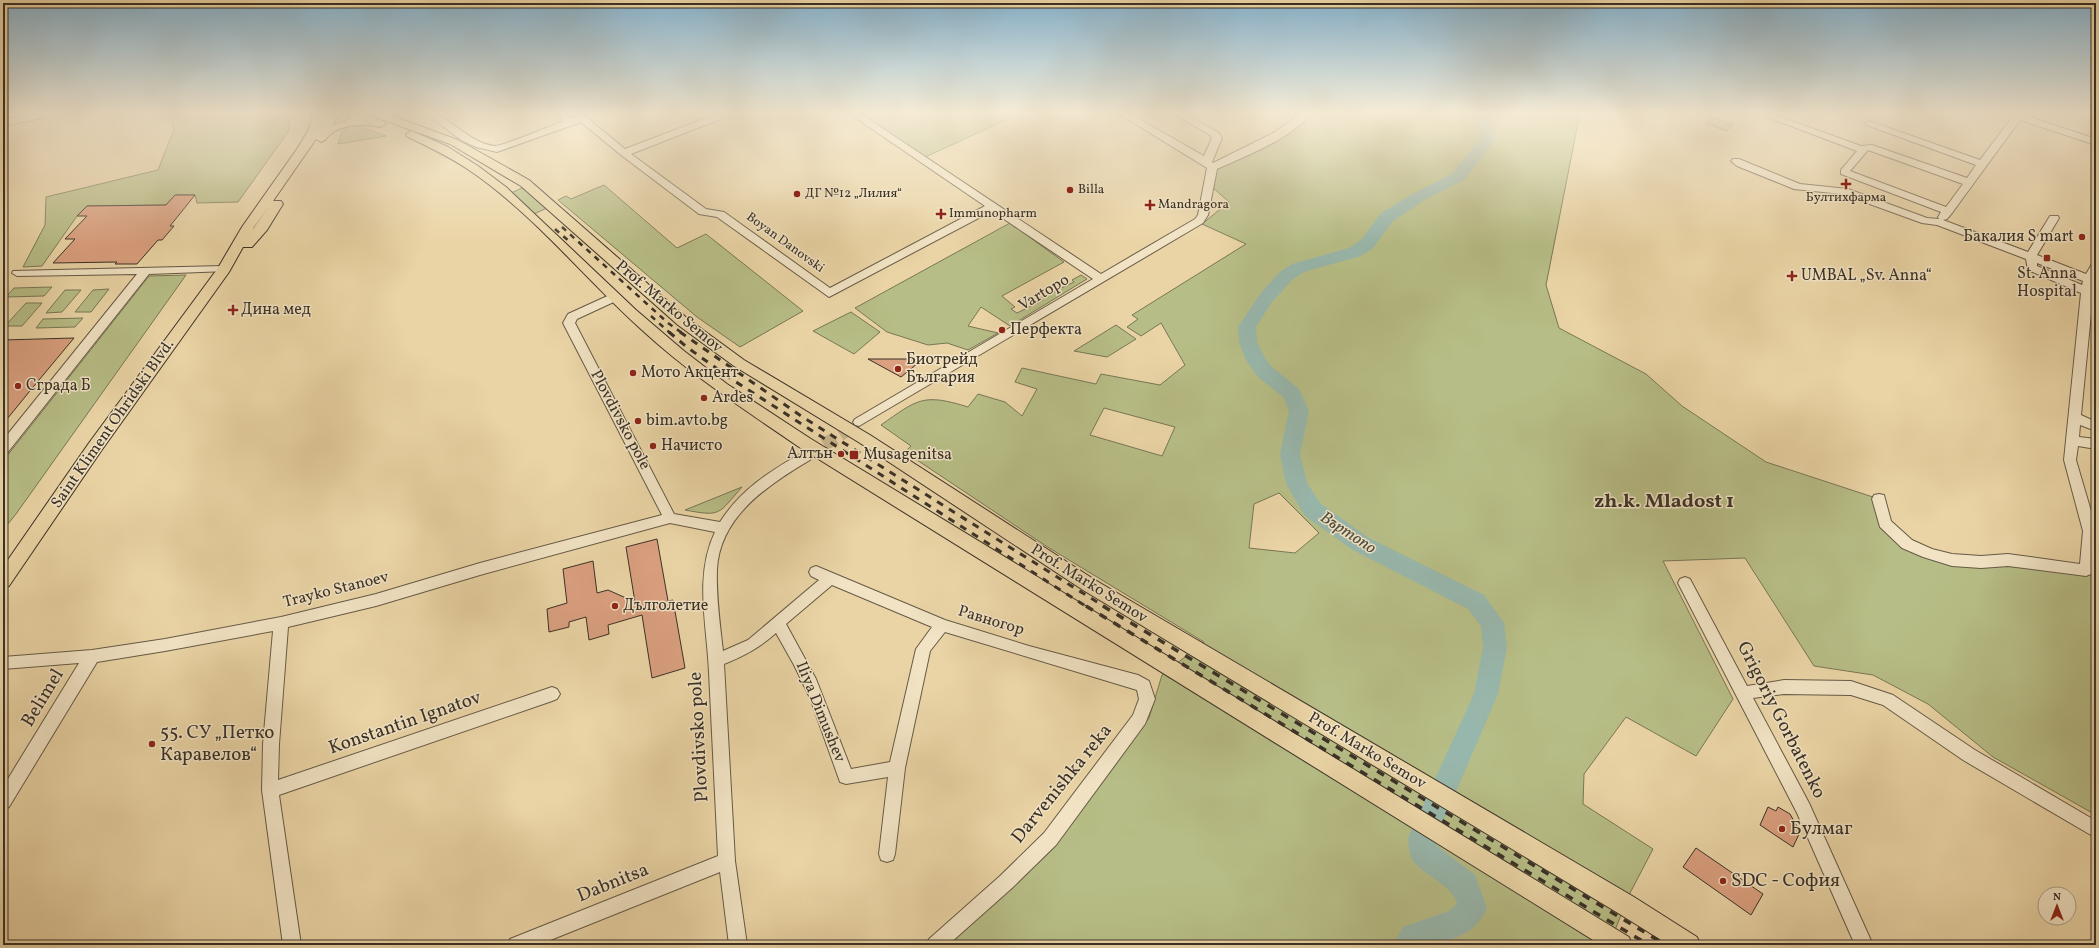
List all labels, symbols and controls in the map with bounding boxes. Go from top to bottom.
marker: Бултихфарма [1841,179,1851,189]
place label: Billa [1078,181,1104,199]
place label: ДГ №12 „Лилия“ [805,185,902,203]
marker: Billa [1065,185,1075,195]
marker: ДГ №12 „Лилия“ [792,189,802,199]
place label: Бултихфарма [1806,189,1886,207]
place label: Mandragora [1158,196,1229,214]
marker: Mandragora [1145,200,1155,210]
place label: Immunopharm [949,205,1038,223]
street label: Boyan Danovski [742,208,828,278]
marker: Immunopharm [936,209,946,219]
place label: Бакалия S mart [1963,226,2074,248]
marker: Бакалия S mart [2077,232,2087,242]
marker: St. Anna Hospital [2042,253,2052,263]
street label: Prof. Marko Semov [611,255,728,359]
place label: St. Anna Hospital [2017,263,2077,303]
place label: UMBAL „Sv. Anna“ [1801,265,1932,287]
street label: Vartopo [1014,269,1074,317]
marker: UMBAL „Sv. Anna“ [1786,270,1798,282]
place label: Дина мед [241,299,311,321]
marker: Дина мед [228,305,238,315]
place label: Перфекта [1010,319,1082,341]
marker: Перфекта [997,325,1007,335]
street label: Saint Kliment Ohridski Blvd. [46,335,180,513]
place label: Биотрейд България [906,349,978,389]
place label: Мото Акцент [641,362,739,384]
marker: Биотрейд България [893,364,903,374]
street label: Plovdivsko pole [584,366,656,474]
marker: Мото Акцент [628,368,638,378]
place label: Сграда Б [26,375,91,397]
marker: Сграда Б [13,381,23,391]
place label: Ardes [712,387,754,409]
marker: Ardes [699,393,709,403]
place label: bim.avto.bg [646,410,728,432]
marker: bim.avto.bg [633,416,643,426]
place label: Начисто [661,435,722,457]
marker: Начисто [648,441,658,451]
place label: Алтън [787,443,833,465]
place label: Musagenitsa [863,444,952,466]
marker: Алтън [836,449,846,459]
marker: Musagenitsa [848,449,860,461]
district label: zh.k. Mladost 1 [1594,488,1734,516]
water label: Въртопо [1315,506,1381,560]
street label: Prof. Marko Semov [1026,539,1152,629]
street label: Trayko Stanoev [281,566,392,614]
place label: Дълголетие [623,595,708,617]
marker: Дълголетие [610,601,620,611]
street label: Равногор [955,601,1027,641]
street label: Grigoriy Gorbatenko [1730,637,1832,803]
street label: Iliya Dimushev [790,658,850,766]
street label: Belimel [15,664,71,732]
street label: Plovdivsko pole [683,671,715,803]
street label: Konstantin Ignatov [325,685,485,761]
street label: Prof. Marko Semov [1304,707,1431,795]
street label: Darvenishka reka [1006,719,1118,849]
place label: 55. СУ „Петко Каравелов“ [160,720,274,768]
marker: 55. СУ „Петко Каравелов“ [147,739,157,749]
place label: Булмаг [1790,816,1853,842]
marker: Булмаг [1777,824,1787,834]
street label: Dabnitsa [573,857,653,909]
place label: SDC - София [1731,868,1840,894]
marker: SDC - София [1718,876,1728,886]
north arrow [2037,886,2077,926]
text: N [2053,890,2061,905]

